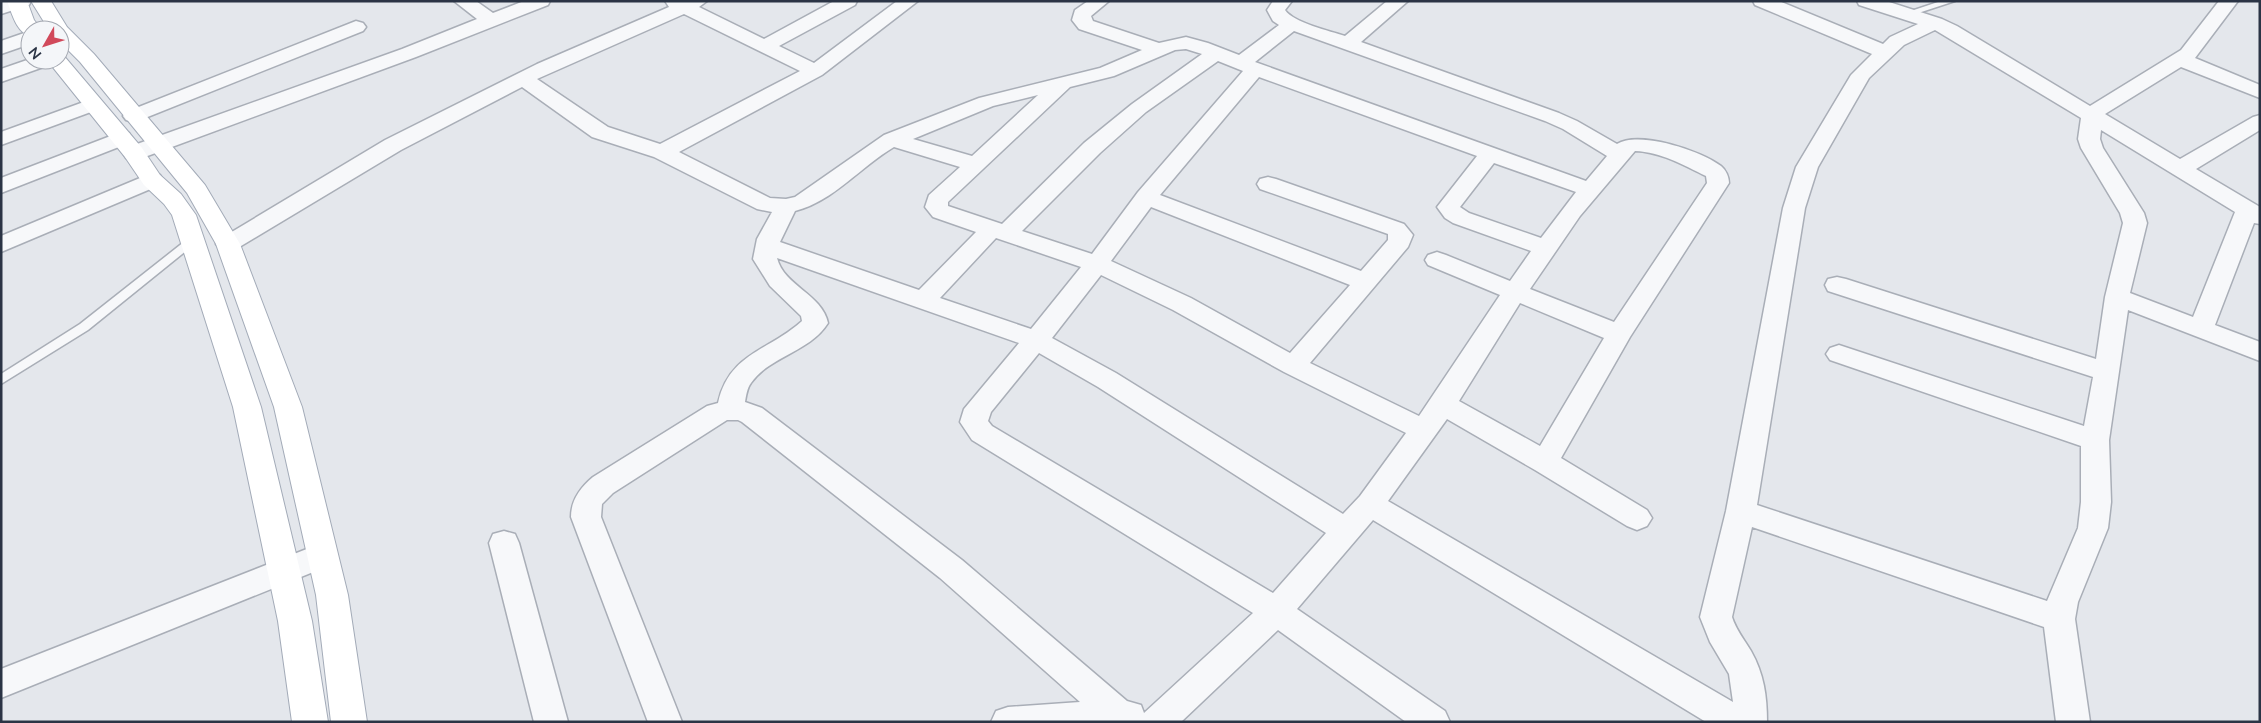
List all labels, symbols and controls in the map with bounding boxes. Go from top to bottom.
north arrow [20,20,70,70]
text: N [25,44,45,63]

